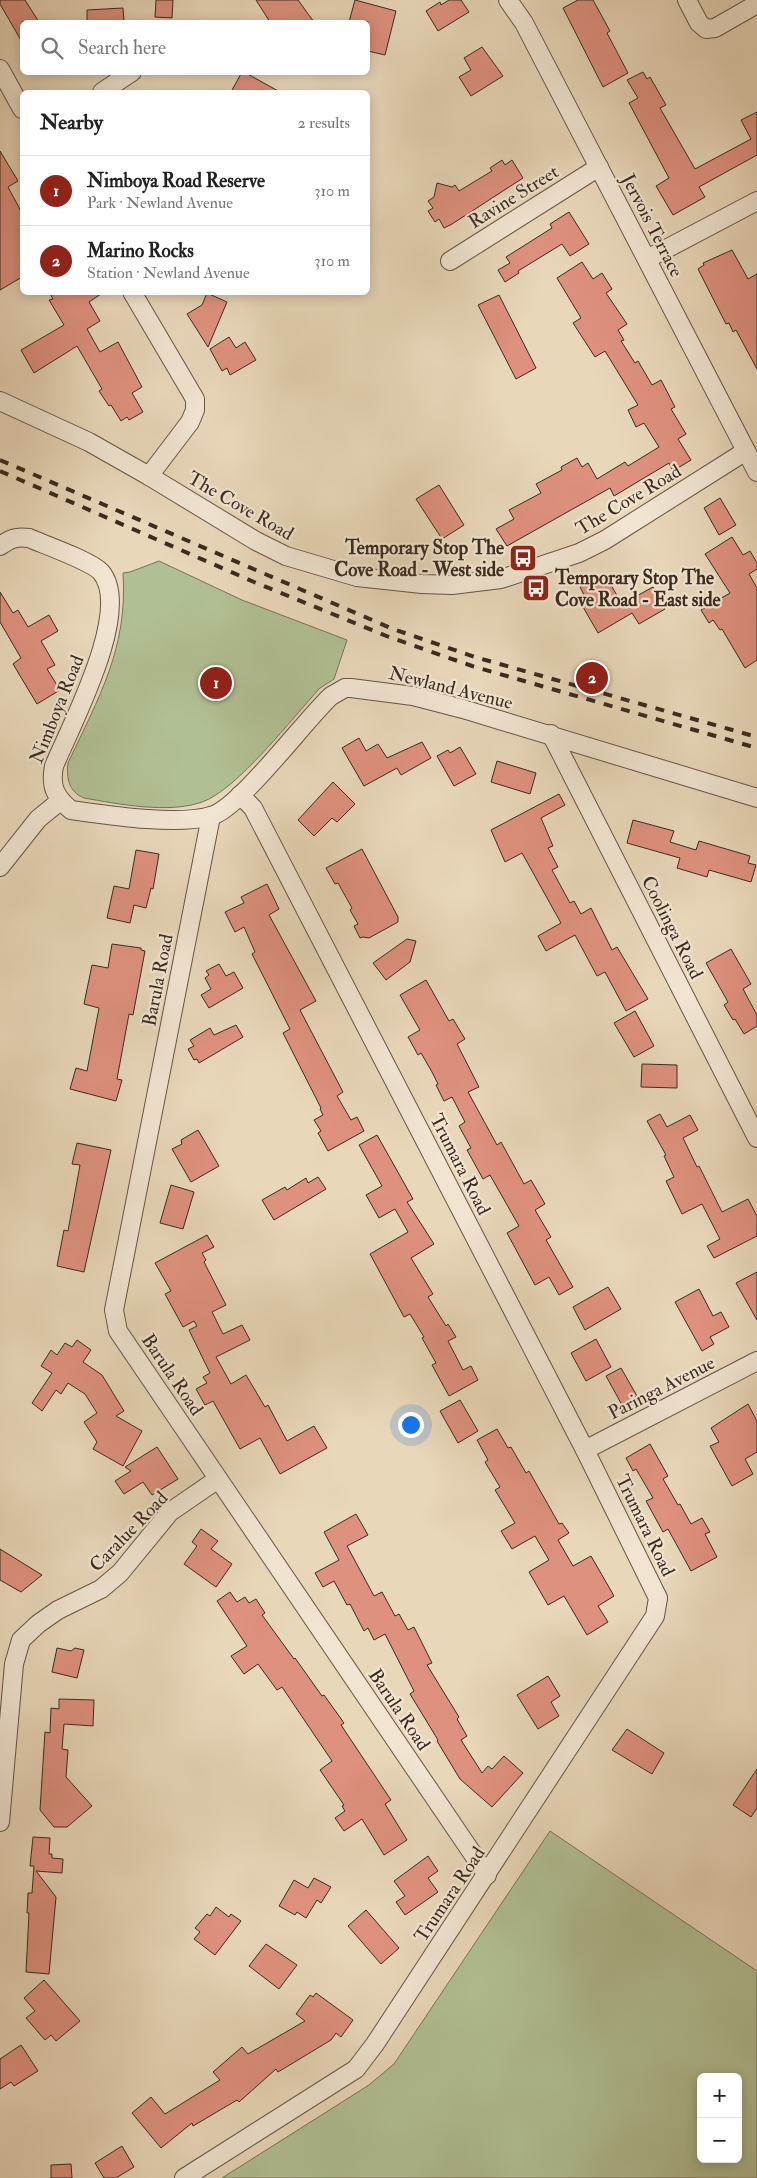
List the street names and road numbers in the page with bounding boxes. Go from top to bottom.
street label: Ravine Street [464,160,563,234]
street label: Jervois Terrace [615,169,688,281]
street label: The Cove Road [572,459,686,541]
street label: The Cove Road [183,466,298,546]
street label: Nimboya Road [24,651,90,767]
street label: Newland Avenue [386,661,515,715]
street label: Coolinga Road [636,872,709,984]
street label: Barula Road [137,931,179,1028]
street label: Trumara Road [424,1110,496,1220]
street label: Barula Road [136,1329,209,1421]
street label: Paringa Avenue [604,1351,719,1425]
street label: Trumara Road [610,1471,680,1581]
street label: Caralue Road [84,1486,174,1577]
street label: Barula Road [363,1664,436,1756]
street label: Trumara Road [409,1842,491,1947]

